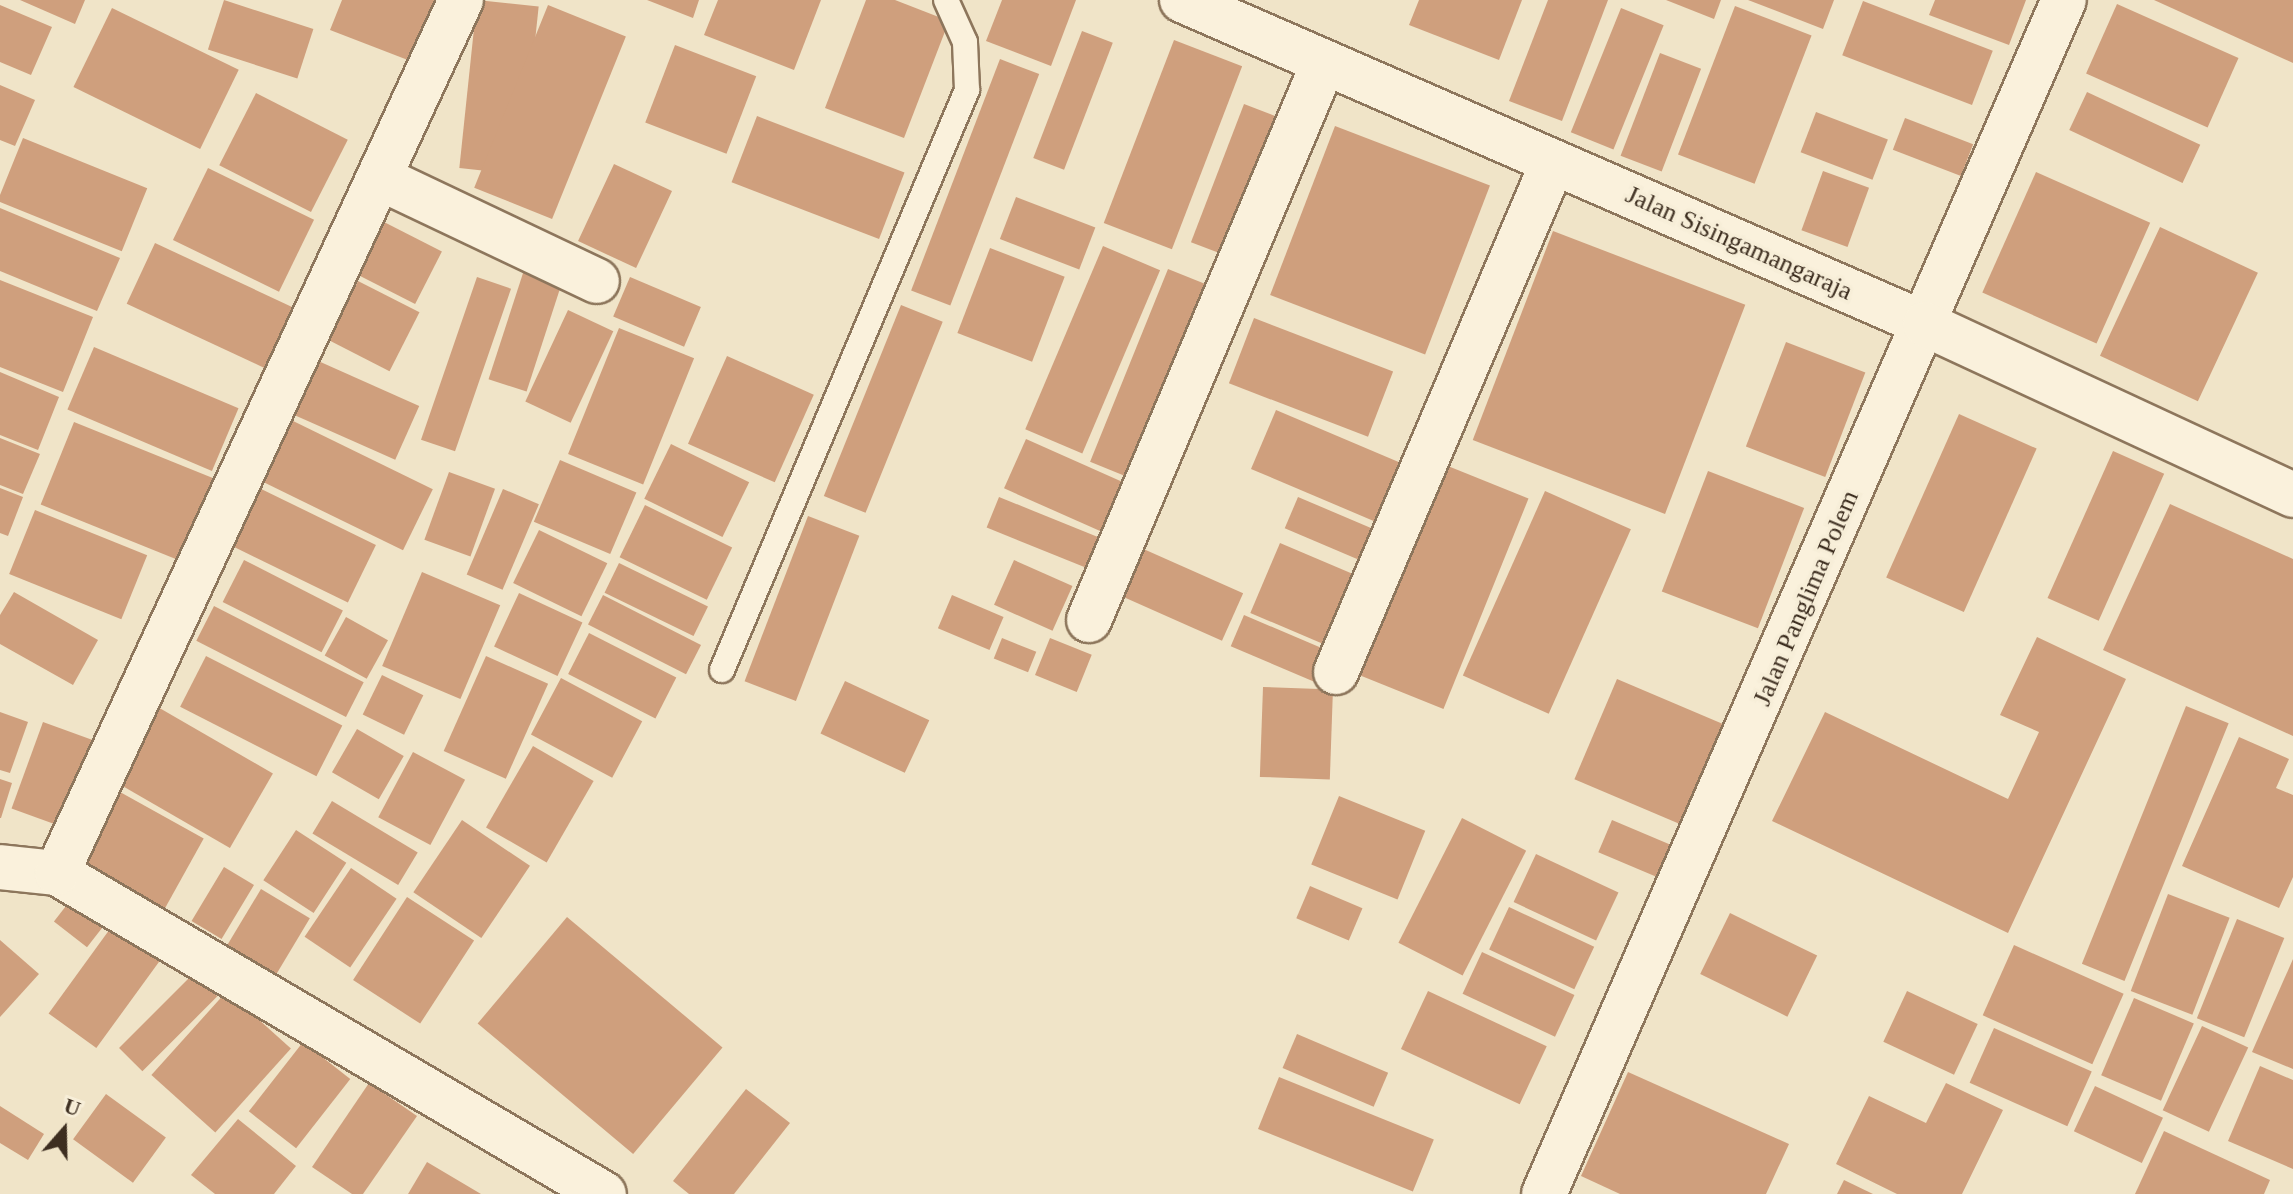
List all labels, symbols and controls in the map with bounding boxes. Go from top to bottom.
street label: Jalan Sisingamangaraja [1621,179,1857,307]
street label: Jalan Panglima Polem [1746,486,1866,710]
north arrow [24,1090,104,1170]
text: U [61,1093,84,1121]

